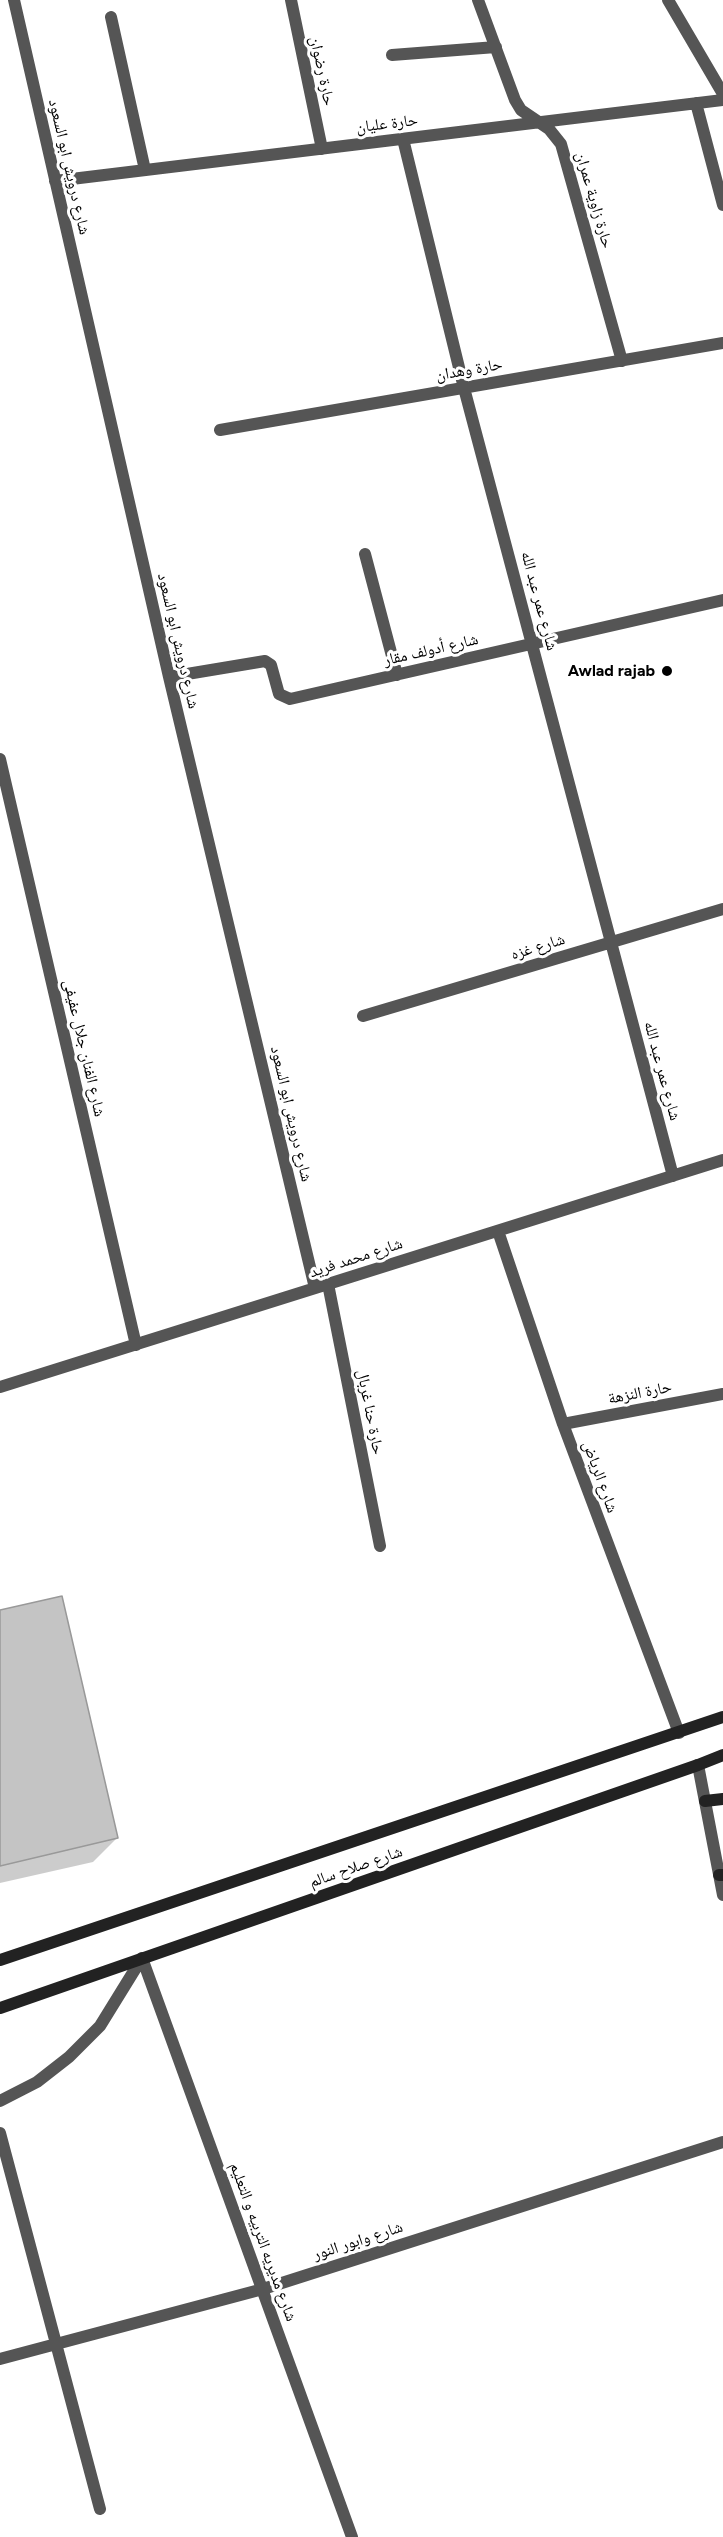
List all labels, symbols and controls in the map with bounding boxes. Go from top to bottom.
street label: حارة رضوان [305,35,339,107]
street label: شارع درويش ابو السعود [44,97,94,237]
street label: حارة عليان [355,111,419,137]
street label: حارة زاوية عمران [571,150,617,250]
street label: حارة وهدان [434,355,504,385]
street label: شارع عمر عبد الله [517,549,561,653]
street label: شارع درويش ابو السعود [153,571,203,711]
street label: شارع أدولف مقار [382,630,480,670]
place label: Awlad rajab [568,661,655,681]
marker: Awlad rajab [660,664,674,678]
street label: شارع غزه [509,930,567,964]
street label: شارع الفنان جلال عفيفى [59,977,109,1119]
street label: شارع عمر عبد الله [640,1019,684,1123]
street label: شارع درويش ابو السعود [266,1044,316,1184]
street label: شارع محمد فريد [307,1234,405,1282]
street label: حارة حنا غربال [352,1368,388,1456]
street label: حارة النزهة [606,1377,674,1409]
street label: شارع الرياض [578,1438,622,1516]
street label: شارع صلاح سالم [307,1842,405,1892]
street label: شارع مديريه التربيه و التعليم [225,2160,301,2324]
street label: شارع وابور النور [311,2217,405,2265]

